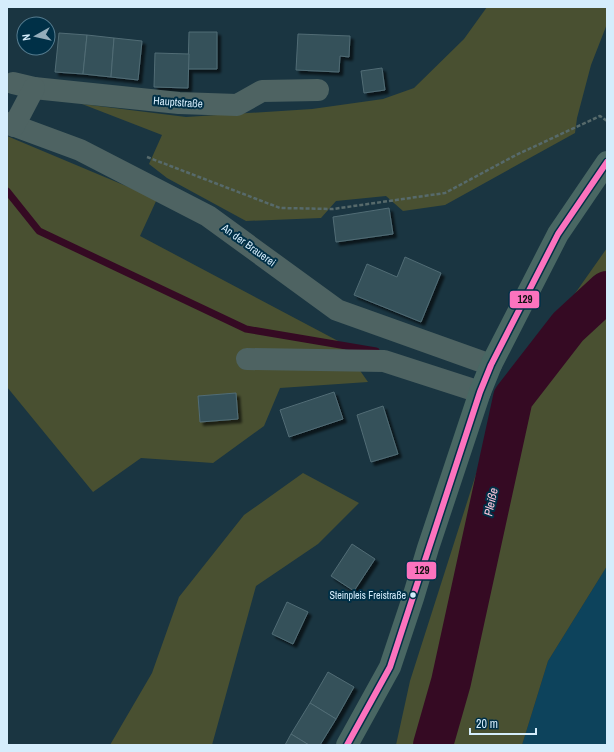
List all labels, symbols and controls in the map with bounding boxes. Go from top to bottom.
north arrow [16,16,56,56]
text: N [19,33,33,42]
street label: Hauptstraße [153,93,203,111]
street label: An der Brauerei [218,220,279,269]
line badge: 129 [509,290,540,309]
text: 129 [517,292,533,306]
water label: Pleiße [480,486,502,518]
line badge: 129 [406,561,437,580]
text: 129 [414,563,430,577]
place label: Steinpleis Freistraße [329,589,406,602]
marker: Steinpleis Freistraße [408,590,418,600]
scale bar [470,710,536,736]
text: 20 m [476,716,498,732]

